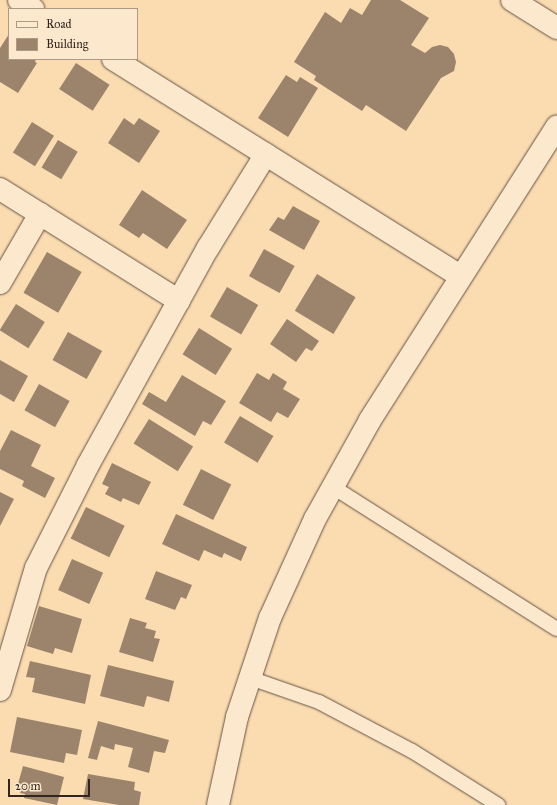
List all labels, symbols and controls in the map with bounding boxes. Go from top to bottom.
legend [8,8,138,60]
text: Road [46,17,72,31]
text: Building [46,37,88,51]
scale bar [10,771,92,797]
text: 20 m [15,779,41,793]

